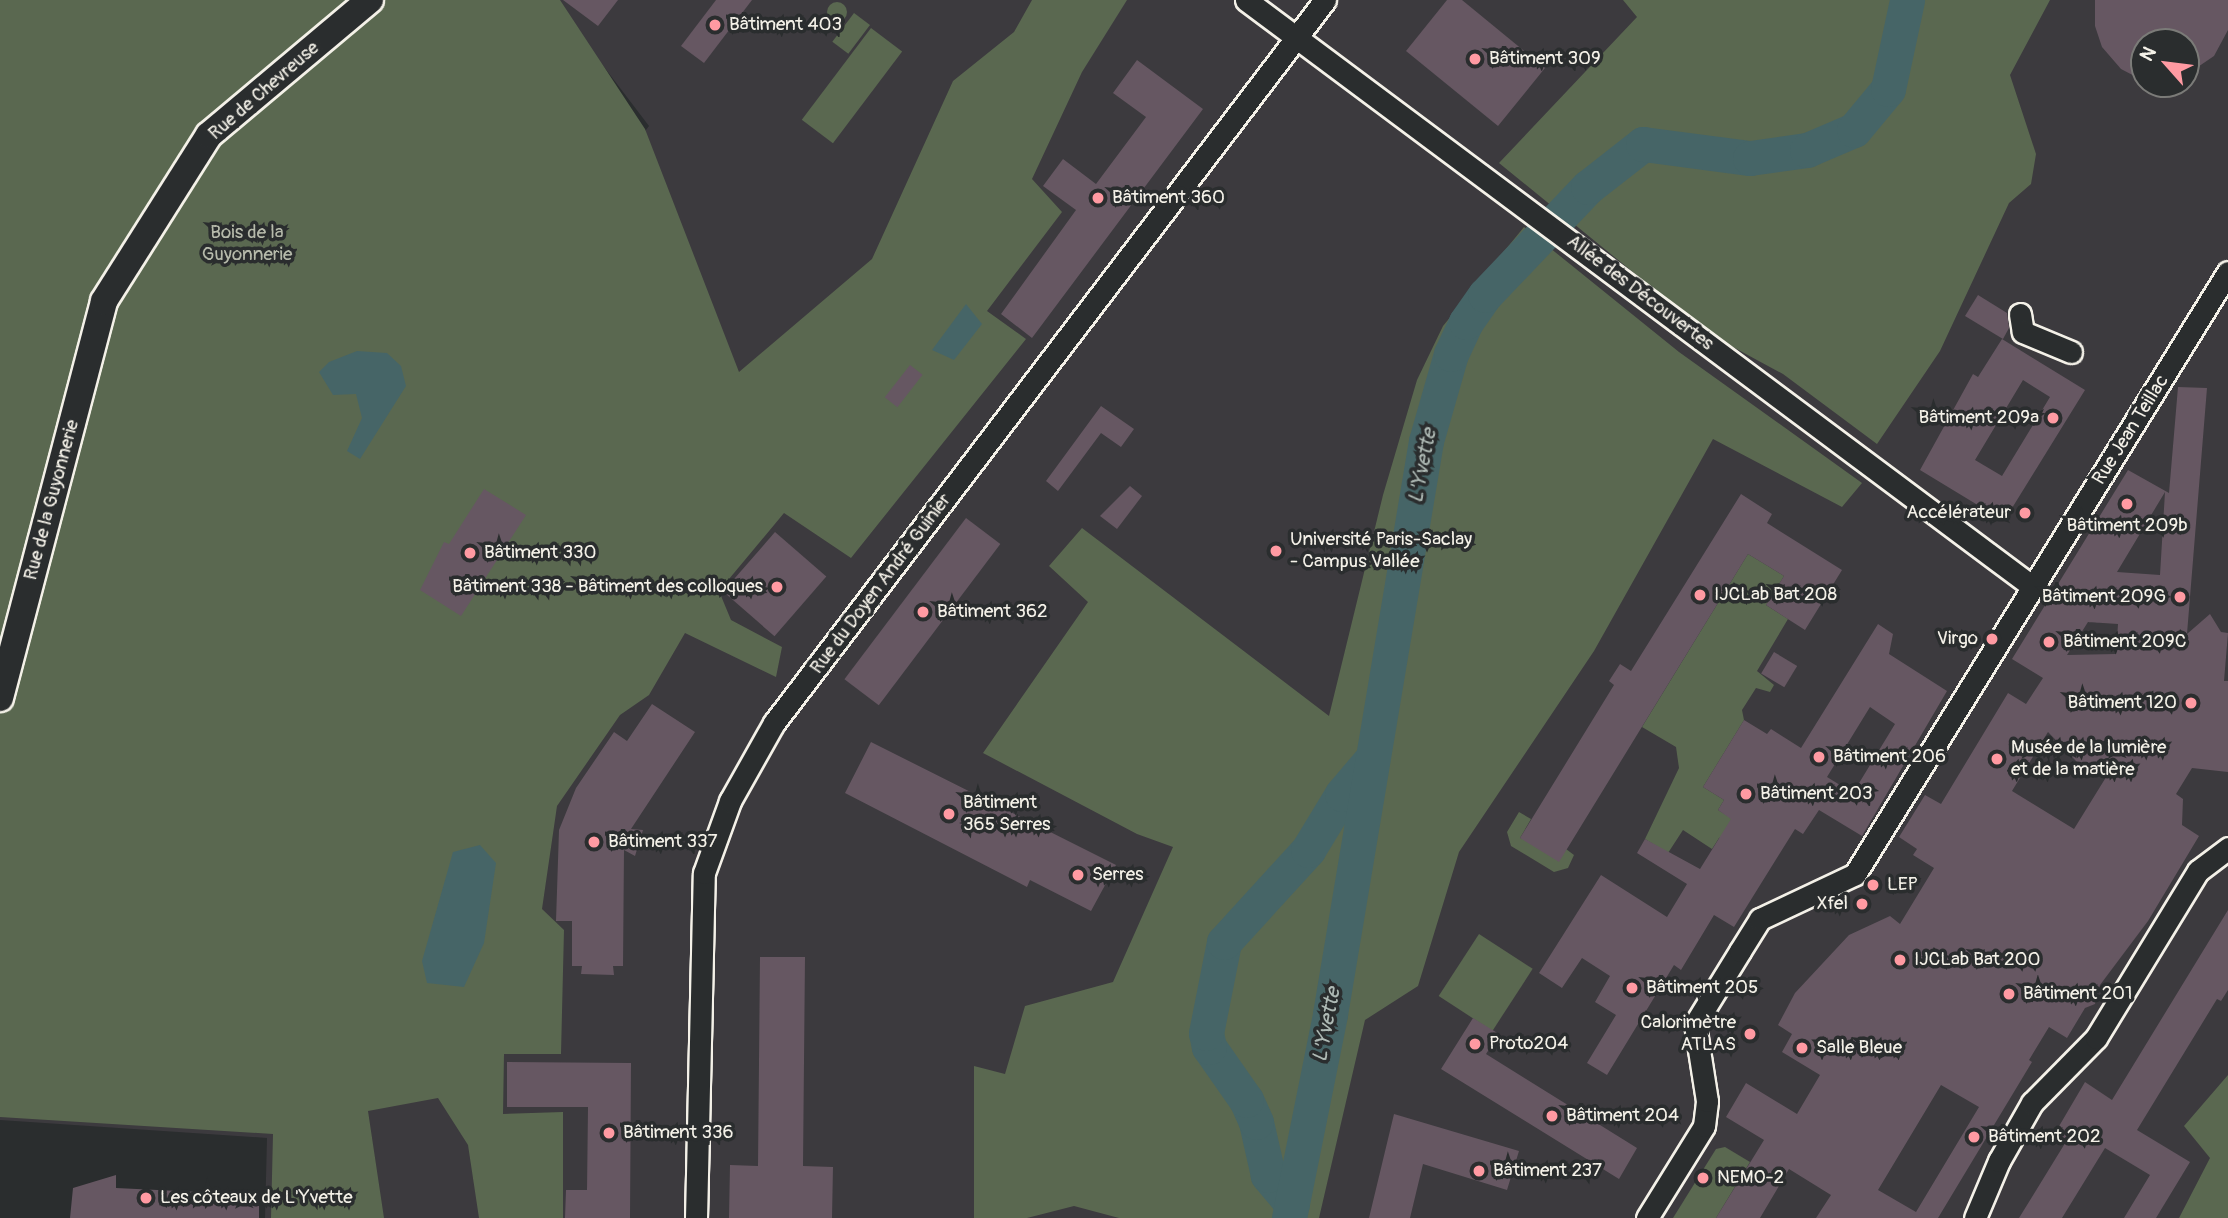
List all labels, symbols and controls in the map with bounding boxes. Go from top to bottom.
place label: Bâtiment 403 [729,14,842,36]
marker: Bâtiment 403 [707,17,723,33]
north arrow [2130,28,2200,98]
street label: Rue de Chevreuse [204,37,324,145]
text: N [2135,43,2162,65]
place label: Bâtiment 309 [1489,48,1601,70]
marker: Bâtiment 309 [1467,51,1483,67]
place label: Bâtiment 360 [1112,187,1225,209]
marker: Bâtiment 360 [1090,190,1106,206]
park label: Bois de la Guyonnerie [202,222,292,266]
street label: Allée des Découvertes [1562,230,1718,356]
street label: Rue Jean Teillac [2088,371,2174,489]
place label: Bâtiment 209a [1918,407,2039,429]
marker: Bâtiment 209a [2045,410,2061,426]
street label: Rue de la Guyonnerie [20,417,84,583]
water label: L'Yvette [1403,427,1443,505]
street label: Rue du Doyen André Guinier [806,489,956,679]
marker: Bâtiment 209b [2119,496,2135,512]
place label: Accélérateur [1906,502,2011,524]
marker: Accélérateur [2017,505,2033,521]
place label: Bâtiment 209b [2066,515,2188,537]
place label: Université Paris-Saclay - Campus Vallée [1290,529,1472,573]
place label: Bâtiment 330 [484,542,597,564]
marker: Université Paris-Saclay - Campus Vallée [1268,543,1284,559]
marker: Bâtiment 330 [462,545,478,561]
place label: Bâtiment 338 - Bâtiment des colloques [452,576,763,598]
marker: Bâtiment 338 - Bâtiment des colloques [769,579,785,595]
place label: IJCLab Bat 208 [1714,584,1837,606]
place label: Bâtiment 209G [2042,586,2166,608]
marker: IJCLab Bat 208 [1692,587,1708,603]
marker: Bâtiment 209G [2172,589,2188,605]
place label: Bâtiment 362 [937,601,1048,623]
marker: Bâtiment 362 [915,604,931,620]
place label: Virgo [1937,628,1978,650]
marker: Virgo [1984,631,2000,647]
place label: Bâtiment 209C [2063,631,2186,653]
marker: Bâtiment 209C [2041,634,2057,650]
place label: Bâtiment 120 [2068,692,2177,714]
marker: Bâtiment 120 [2183,695,2199,711]
place label: Musée de la lumière et de la matière [2011,737,2166,781]
place label: Bâtiment 206 [1833,746,1946,768]
marker: Bâtiment 206 [1811,749,1827,765]
marker: Musée de la lumière et de la matière [1989,751,2005,767]
place label: Bâtiment 203 [1760,783,1873,805]
marker: Bâtiment 203 [1738,786,1754,802]
place label: Bâtiment 365 Serres [963,792,1051,836]
marker: Bâtiment 365 Serres [941,806,957,822]
place label: Bâtiment 337 [608,831,718,853]
marker: Bâtiment 337 [586,834,602,850]
place label: Serres [1092,864,1143,886]
marker: Serres [1070,867,1086,883]
place label: LEP [1887,874,1918,896]
marker: LEP [1865,877,1881,893]
place label: Xfel [1817,893,1848,915]
marker: Xfel [1854,896,1870,912]
place label: IJCLab Bat 200 [1914,949,2041,971]
marker: IJCLab Bat 200 [1892,952,1908,968]
place label: Bâtiment 205 [1646,977,1758,999]
marker: Bâtiment 205 [1624,980,1640,996]
place label: Bâtiment 201 [2023,983,2132,1005]
water label: L'Yvette [1307,986,1347,1064]
marker: Bâtiment 201 [2001,986,2017,1002]
place label: Calorimètre ATLAS [1641,1012,1736,1056]
marker: Calorimètre ATLAS [1742,1026,1758,1042]
place label: Proto204 [1489,1033,1568,1055]
marker: Proto204 [1467,1036,1483,1052]
place label: Salle Bleue [1816,1037,1902,1059]
marker: Salle Bleue [1794,1040,1810,1056]
place label: Bâtiment 204 [1566,1105,1679,1127]
marker: Bâtiment 204 [1544,1108,1560,1124]
place label: Bâtiment 336 [623,1122,734,1144]
marker: Bâtiment 336 [601,1125,617,1141]
place label: Bâtiment 202 [1988,1126,2101,1148]
marker: Bâtiment 202 [1966,1129,1982,1145]
place label: Bâtiment 237 [1493,1160,1602,1182]
marker: Bâtiment 237 [1471,1163,1487,1179]
place label: NEMO-2 [1717,1167,1784,1189]
marker: NEMO-2 [1695,1170,1711,1186]
place label: Les côteaux de L'Yvette [160,1187,353,1209]
marker: Les côteaux de L'Yvette [138,1190,154,1206]

